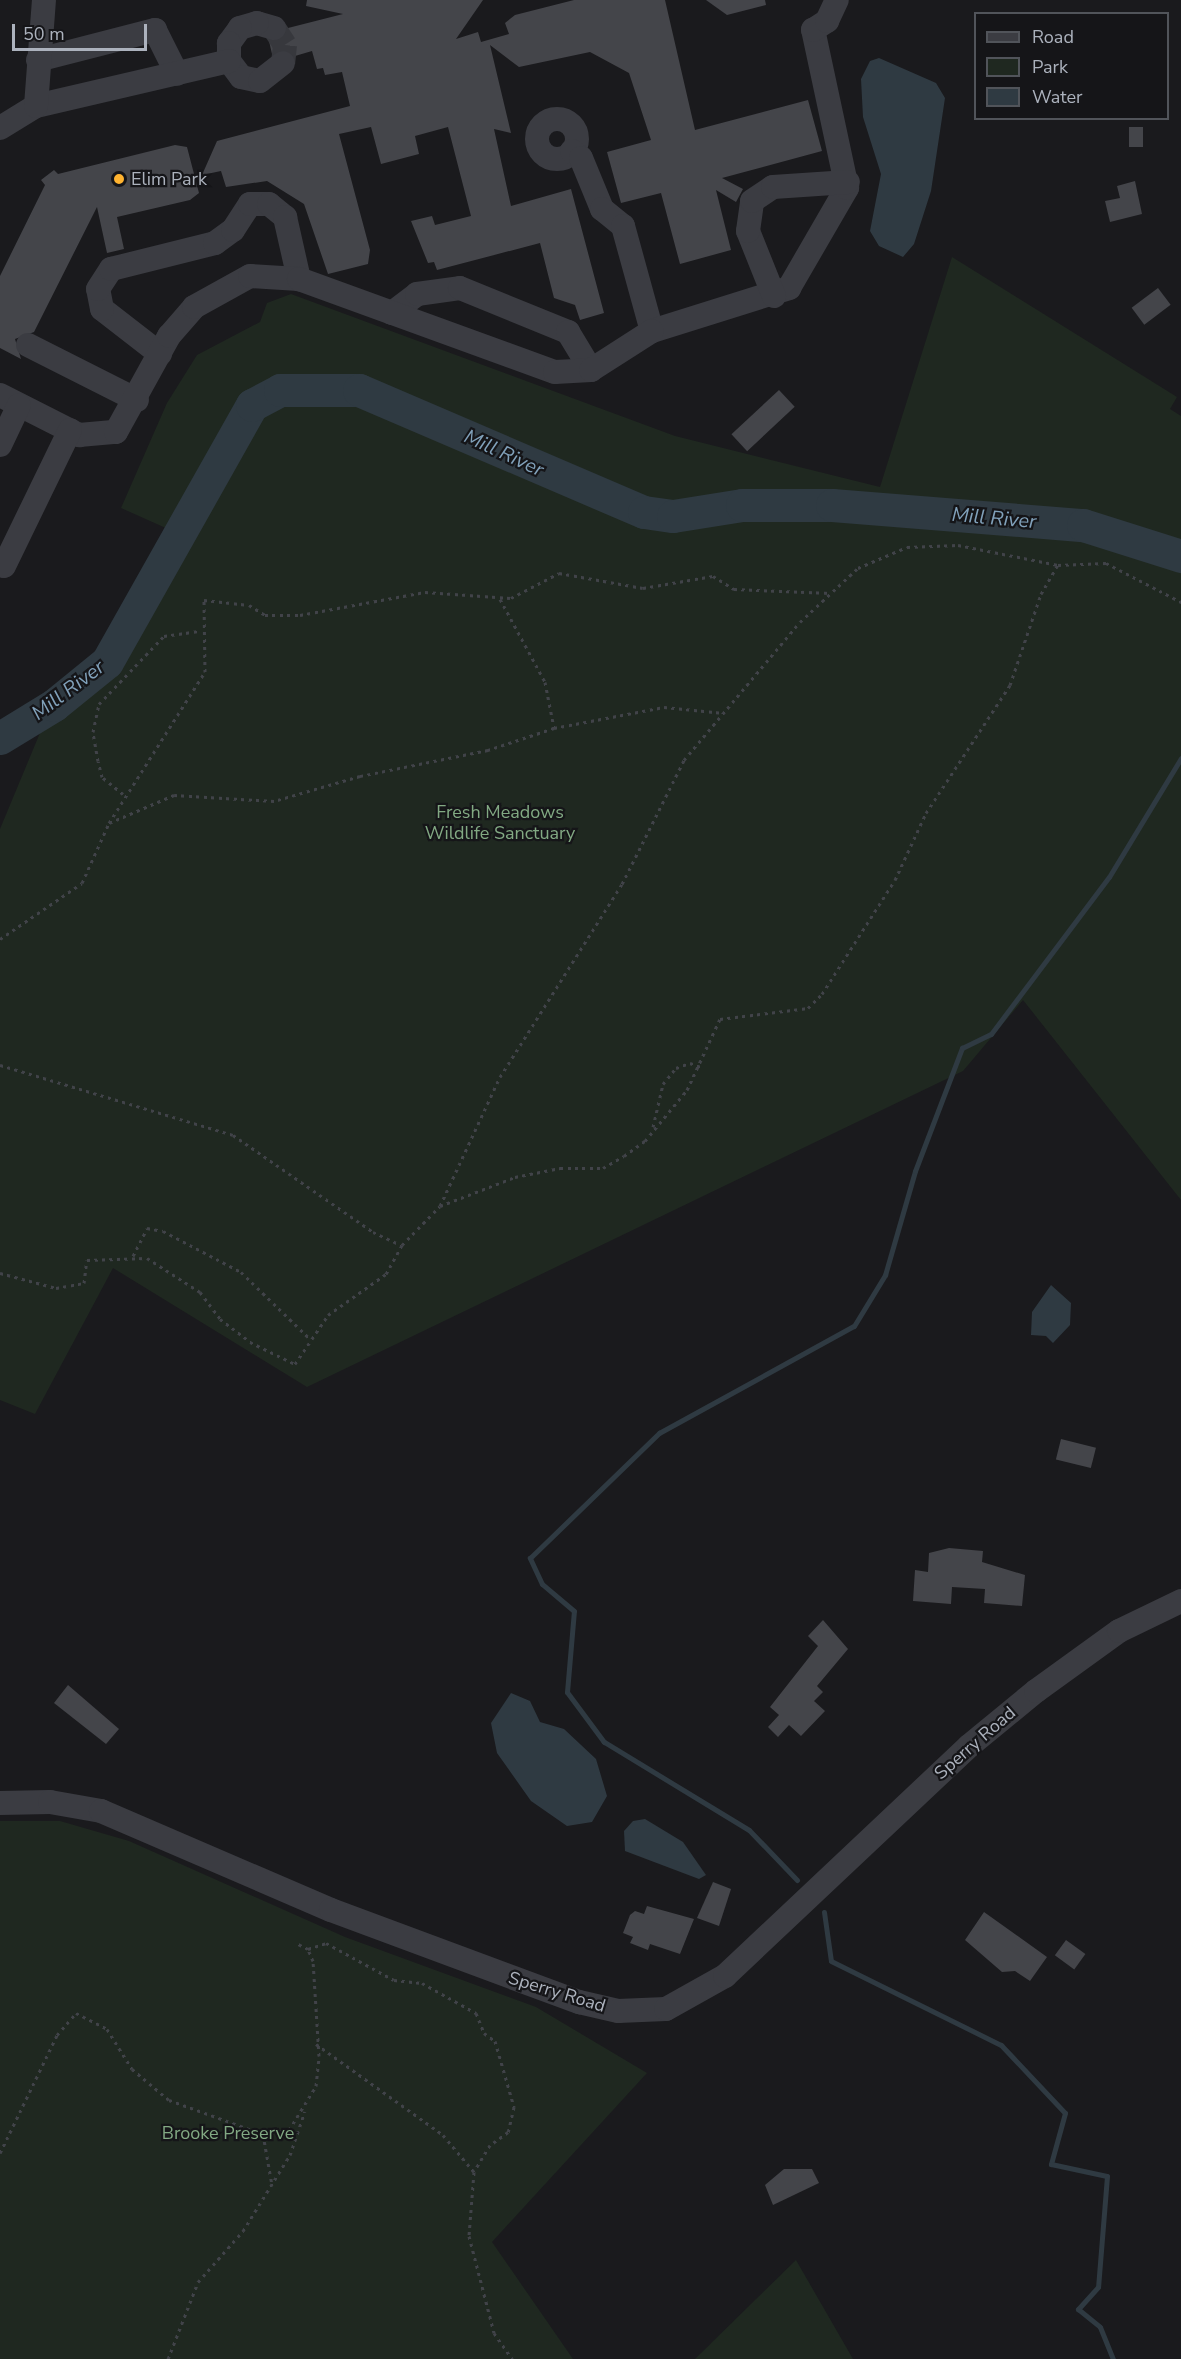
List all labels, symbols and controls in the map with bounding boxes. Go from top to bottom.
scale bar [15,12,150,50]
legend [974,12,1169,120]
text: 50 m [23,22,65,46]
text: Road [1032,25,1074,49]
text: Park [1032,55,1068,79]
text: Water [1032,85,1083,109]
place label: Elim Park [131,168,207,190]
marker: Elim Park [112,172,126,186]
water label: Mill River [461,424,547,482]
water label: Mill River [951,502,1037,534]
water label: Mill River [27,655,109,725]
park label: Fresh Meadows Wildlife Sanctuary [425,802,575,844]
street label: Sperry Road [930,1702,1020,1784]
street label: Sperry Road [506,1967,608,2017]
park label: Brooke Preserve [162,2122,294,2144]

